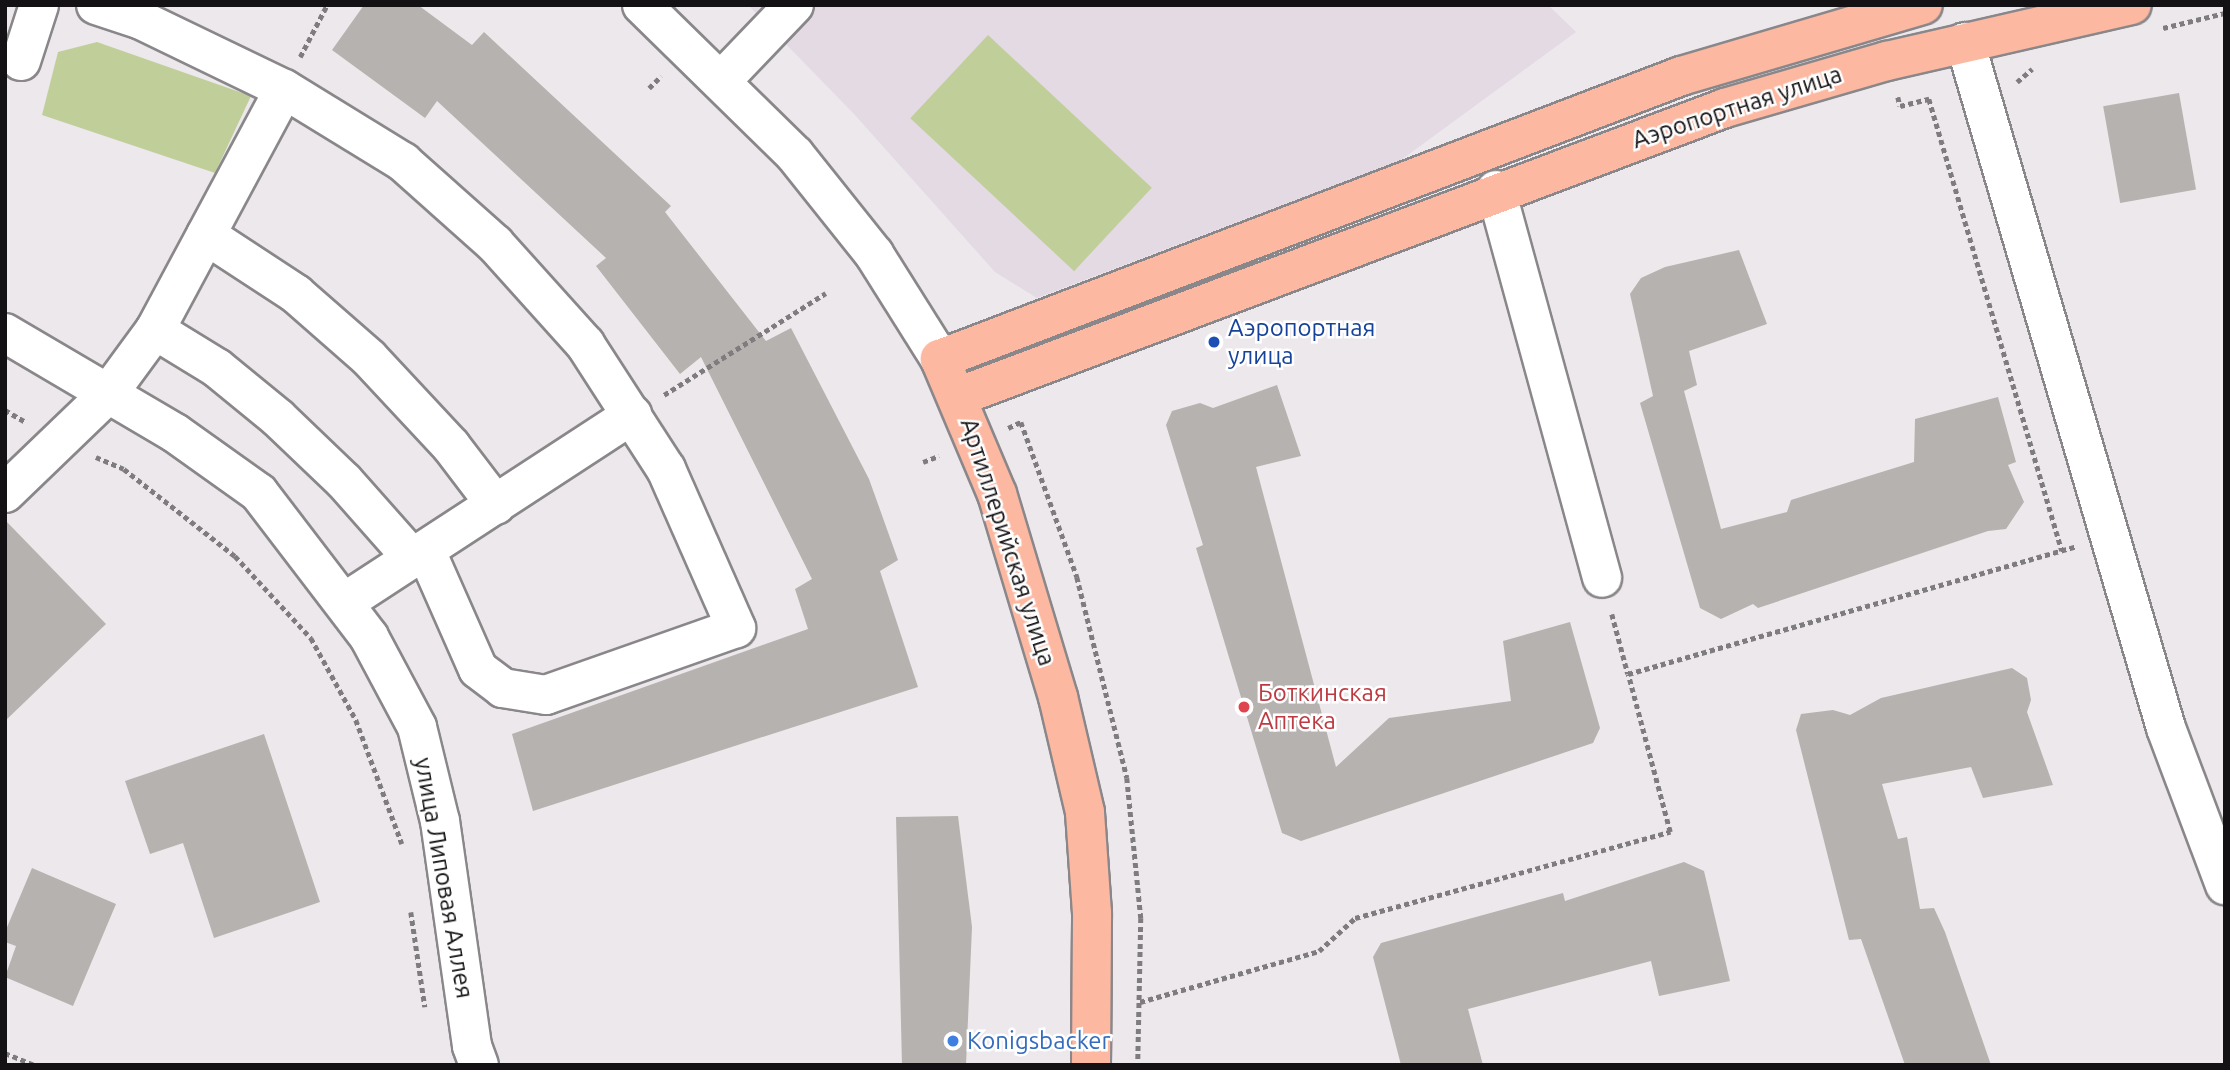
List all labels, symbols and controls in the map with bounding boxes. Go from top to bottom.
street label: Аэропортная улица [1629,60,1845,154]
place label: Аэропортная улица [1228,314,1375,370]
marker: Аэропортная улица [1206,334,1222,350]
street label: Артиллерийская улица [954,415,1062,669]
place label: Боткинская Аптека [1258,679,1387,735]
marker: Боткинская Аптека [1236,699,1252,715]
street label: улица Липовая Аллея [409,755,479,1001]
place label: Konigsbacker [967,1027,1111,1055]
marker: Konigsbacker [945,1033,961,1049]

